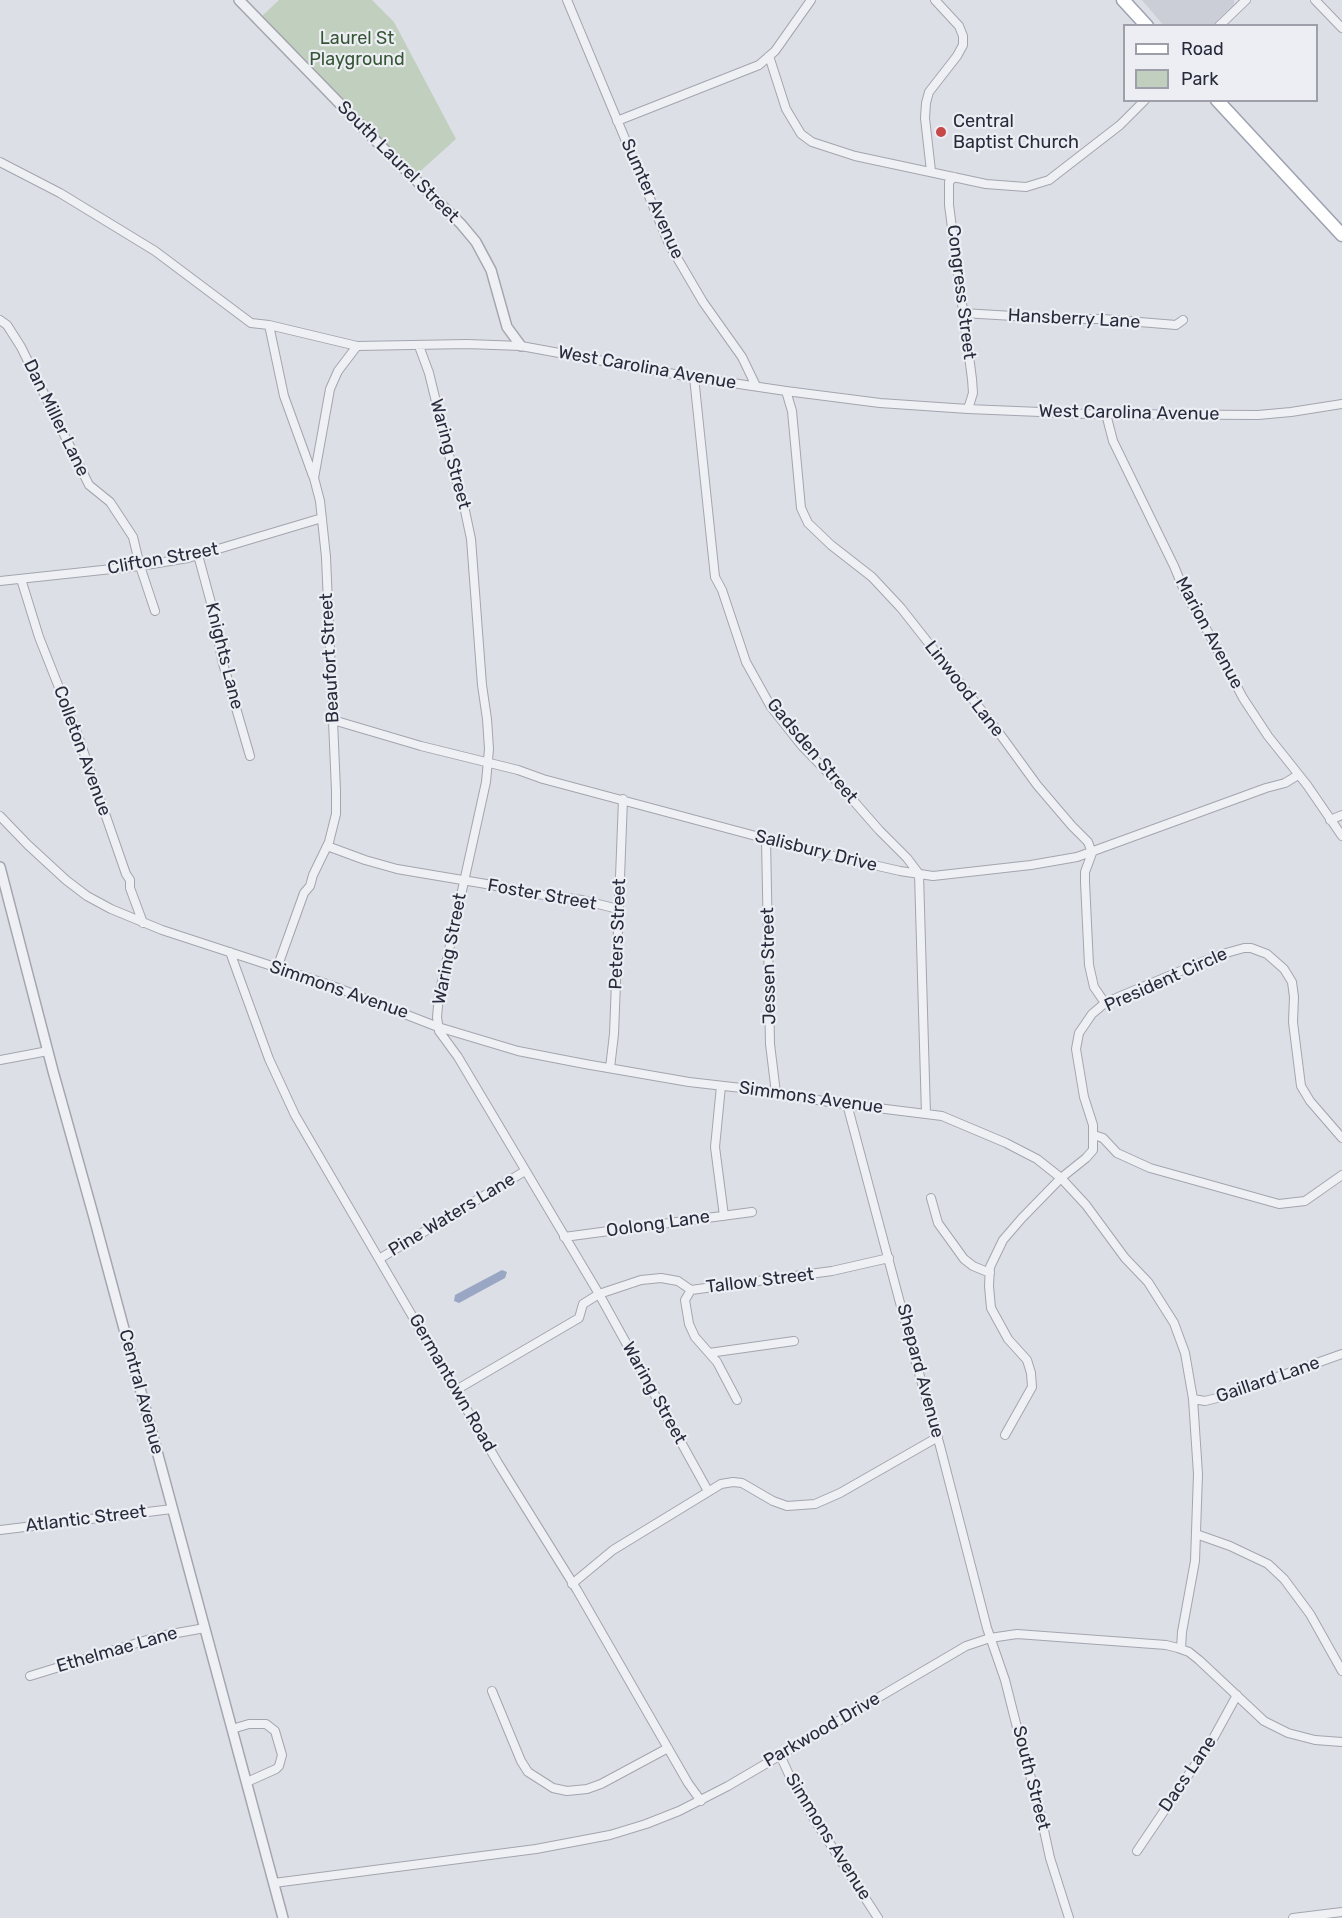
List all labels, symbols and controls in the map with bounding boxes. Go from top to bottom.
legend [1123,24,1318,102]
park label: Laurel St Playground [309,28,405,70]
text: Road [1181,38,1224,60]
text: Park [1181,68,1218,90]
street label: South Laurel Street [333,97,463,227]
place label: Central Baptist Church [953,111,1079,154]
marker: Central Baptist Church [934,125,948,139]
street label: Sumter Avenue [616,136,688,262]
street label: Congress Street [942,223,980,361]
street label: Hansberry Lane [1007,305,1141,333]
street label: West Carolina Avenue [556,342,738,394]
street label: Dan Miller Lane [18,356,94,480]
street label: Waring Street [425,397,475,511]
street label: West Carolina Avenue [1038,401,1220,425]
street label: Clifton Street [106,539,220,579]
street label: Marion Avenue [1170,573,1248,693]
street label: Beaufort Street [316,592,344,724]
street label: Knights Lane [200,600,248,712]
street label: Linwood Lane [920,637,1008,741]
street label: Colleton Avenue [48,683,116,819]
street label: Gadsden Street [762,694,862,808]
street label: Salisbury Drive [753,825,879,877]
street label: Foster Street [486,875,598,915]
street label: Peters Street [605,878,631,990]
street label: Waring Street [429,891,471,1007]
street label: Jessen Street [757,907,781,1025]
street label: President Circle [1101,943,1231,1017]
street label: Simmons Avenue [267,956,411,1024]
street label: Simmons Avenue [737,1077,885,1119]
street label: Pine Waters Lane [385,1169,519,1261]
street label: Oolong Lane [605,1206,711,1242]
street label: Tallow Street [705,1264,815,1298]
street label: Shepard Avenue [892,1302,948,1440]
street label: Germantown Road [404,1310,500,1456]
street label: Central Avenue [114,1327,168,1457]
street label: Waring Street [617,1338,691,1448]
street label: Gaillard Lane [1213,1352,1323,1408]
street label: Atlantic Street [24,1501,148,1537]
street label: Ethelmae Lane [54,1622,180,1678]
street label: Parkwood Drive [760,1688,884,1772]
street label: South Street [1008,1724,1054,1832]
street label: Dacs Lane [1155,1732,1221,1816]
street label: Simmons Avenue [780,1770,876,1904]

